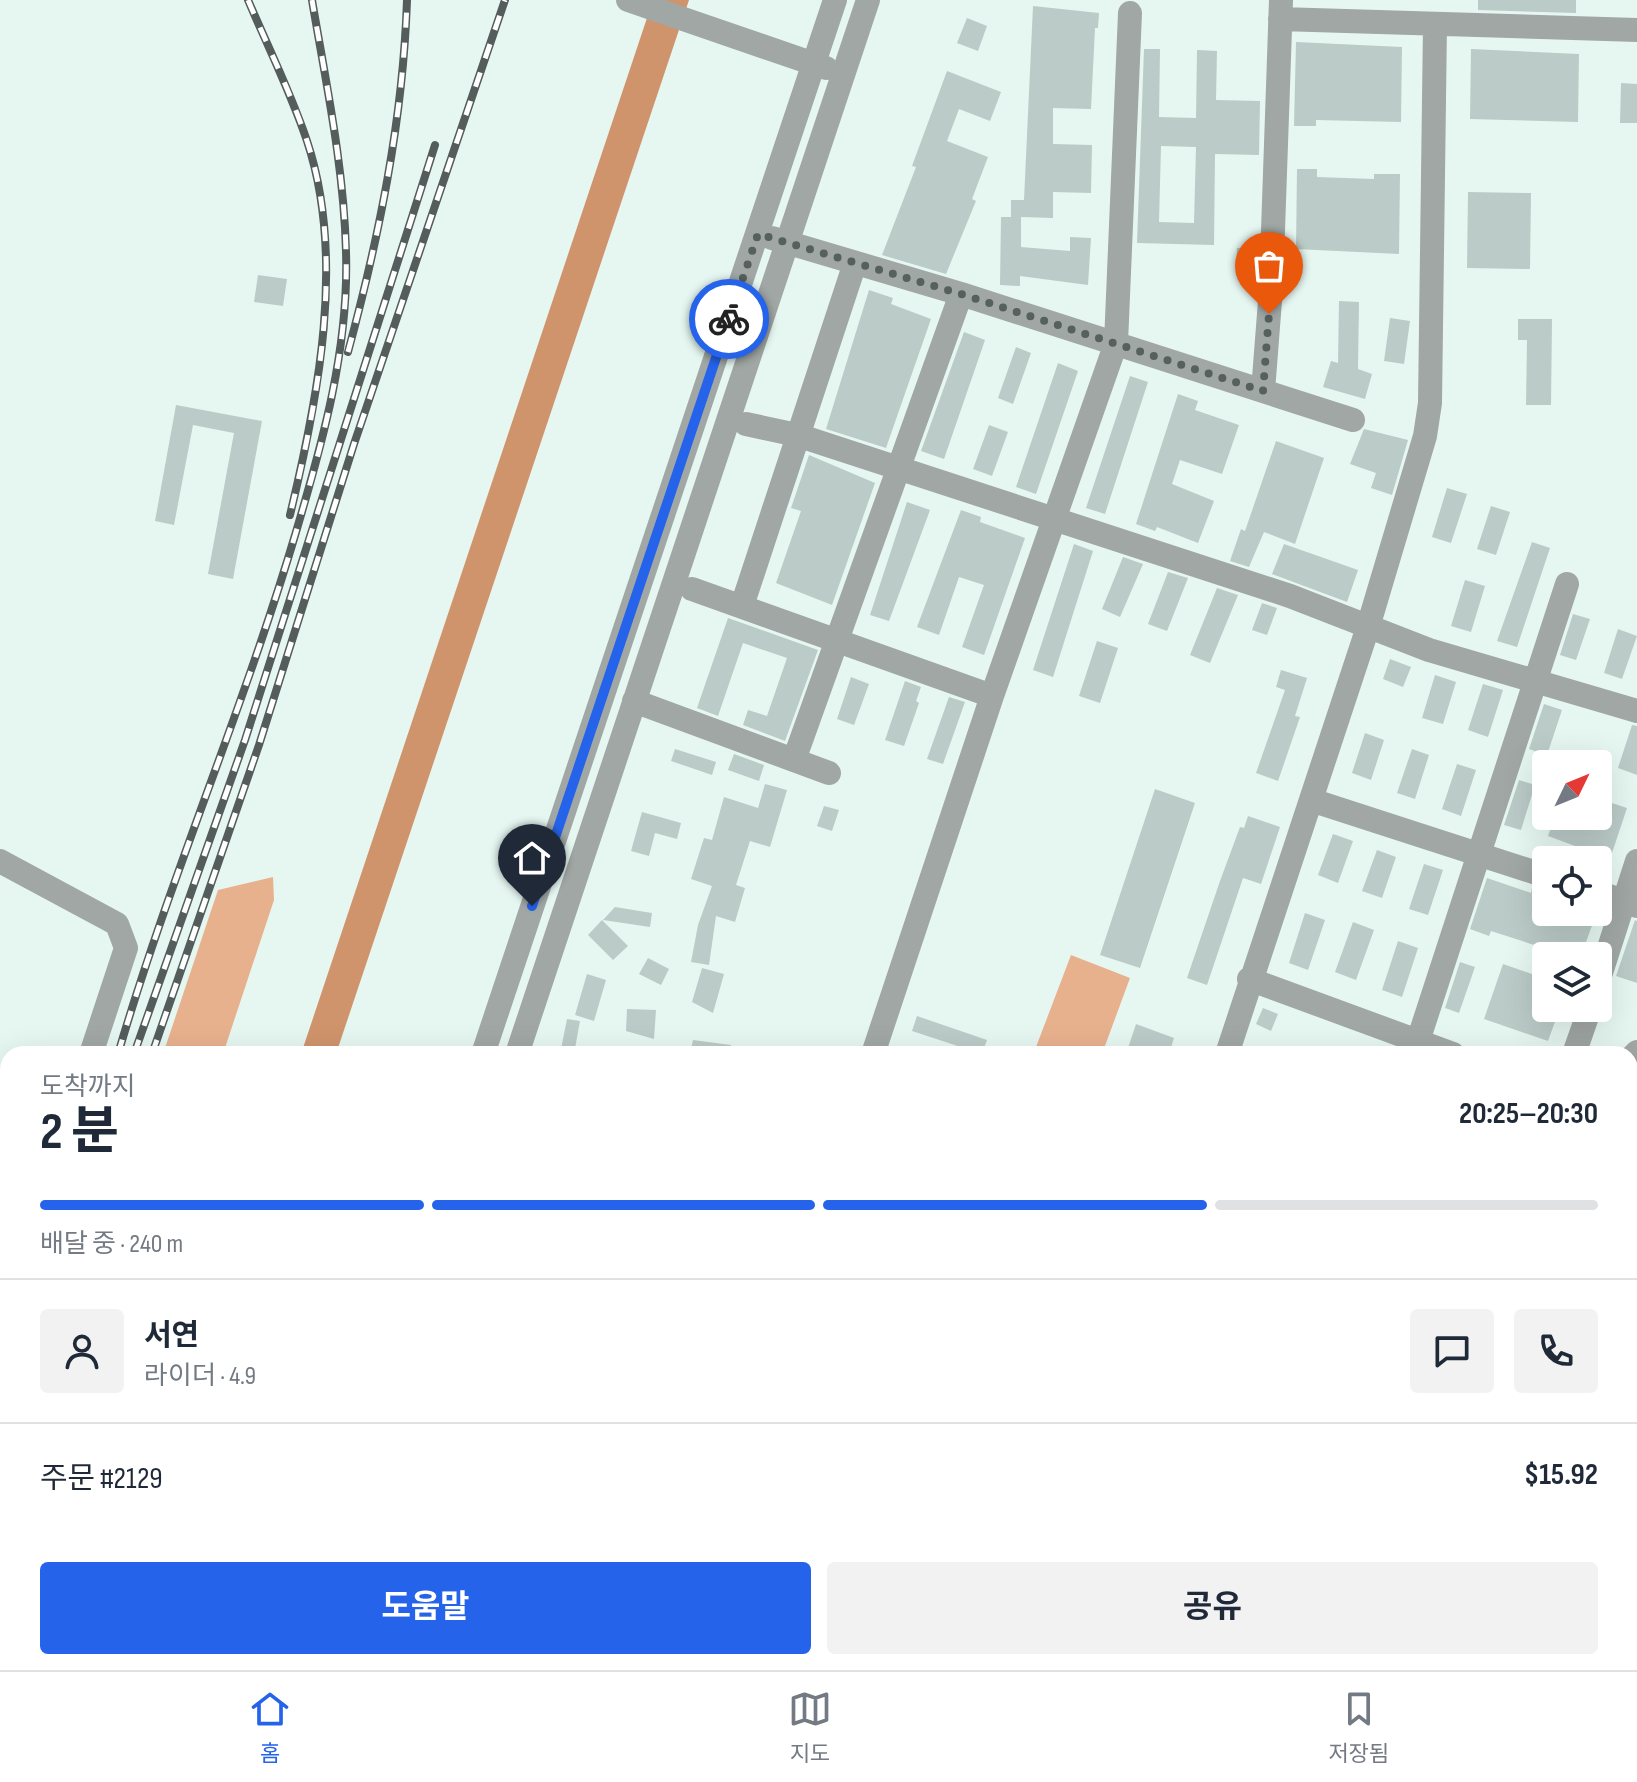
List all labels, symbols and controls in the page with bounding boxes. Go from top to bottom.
pin [1235,232,1303,314]
icon: bag [1247,244,1291,288]
courier [689,279,769,359]
icon: bike [707,297,751,341]
north arrow [1532,750,1612,830]
map controls [1532,750,1612,1022]
pin [498,824,566,906]
icon: home [510,836,554,880]
button: locate [1532,846,1612,926]
button: layers [1532,942,1612,1022]
text: 도착까지 [40,1072,136,1103]
text: 20:25–20:30 [1459,1096,1598,1132]
text: 2 분 [40,1101,119,1164]
text: 배달 중 · 240 m [40,1229,183,1260]
button: person [40,1309,124,1393]
button: chat [1410,1309,1494,1393]
button: phone [1514,1309,1598,1393]
text: 서연 [144,1318,199,1354]
text: 라이더 · 4.9 [144,1361,256,1392]
text: $15.92 [1524,1457,1598,1493]
text: 주문 #2129 [40,1461,163,1497]
button: 도움말 [40,1562,811,1654]
button: 공유 [827,1562,1598,1654]
tab: 홈 [248,1687,292,1768]
tab: 지도 [788,1687,832,1768]
tab: 저장됨 [1328,1687,1389,1768]

